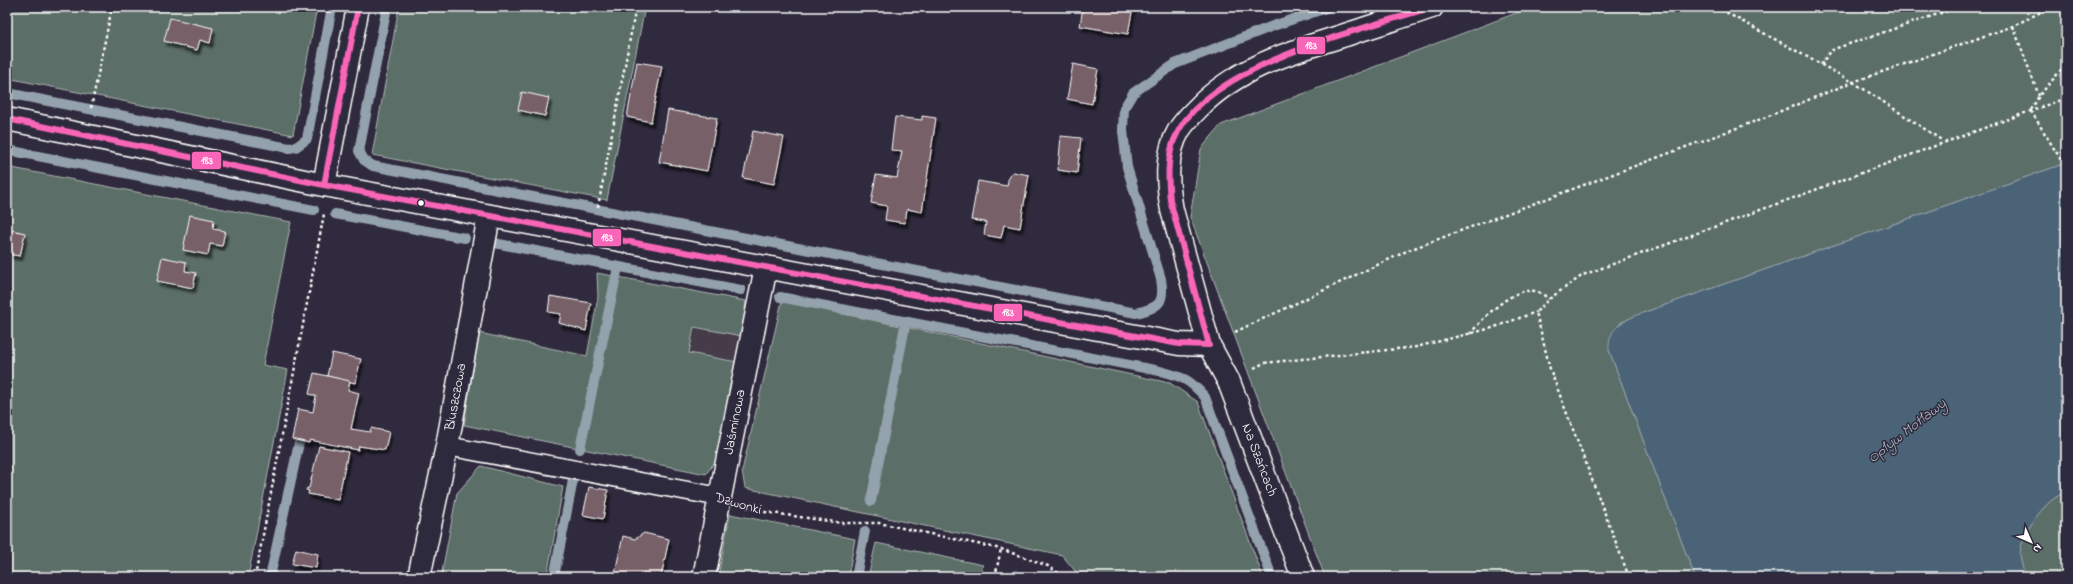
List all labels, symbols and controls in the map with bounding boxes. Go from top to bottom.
line badge: 183 [1296,36,1326,55]
text: 183 [1305,38,1318,54]
line badge: 183 [191,151,222,170]
text: 183 [201,153,214,169]
unlabelled marker [416,198,426,208]
line badge: 183 [592,228,622,247]
text: 183 [601,230,614,246]
line badge: 183 [993,303,1023,322]
text: 183 [1002,305,1015,321]
street label: Bluszczowa [440,362,472,433]
street label: Jaśminowa [718,388,752,456]
water label: Opływ Motławy [1863,393,1952,470]
street label: Na Szańcach [1235,421,1283,499]
street label: Dzwonki [711,487,764,521]
north arrow [2011,522,2051,562]
text: N [2029,540,2046,557]

